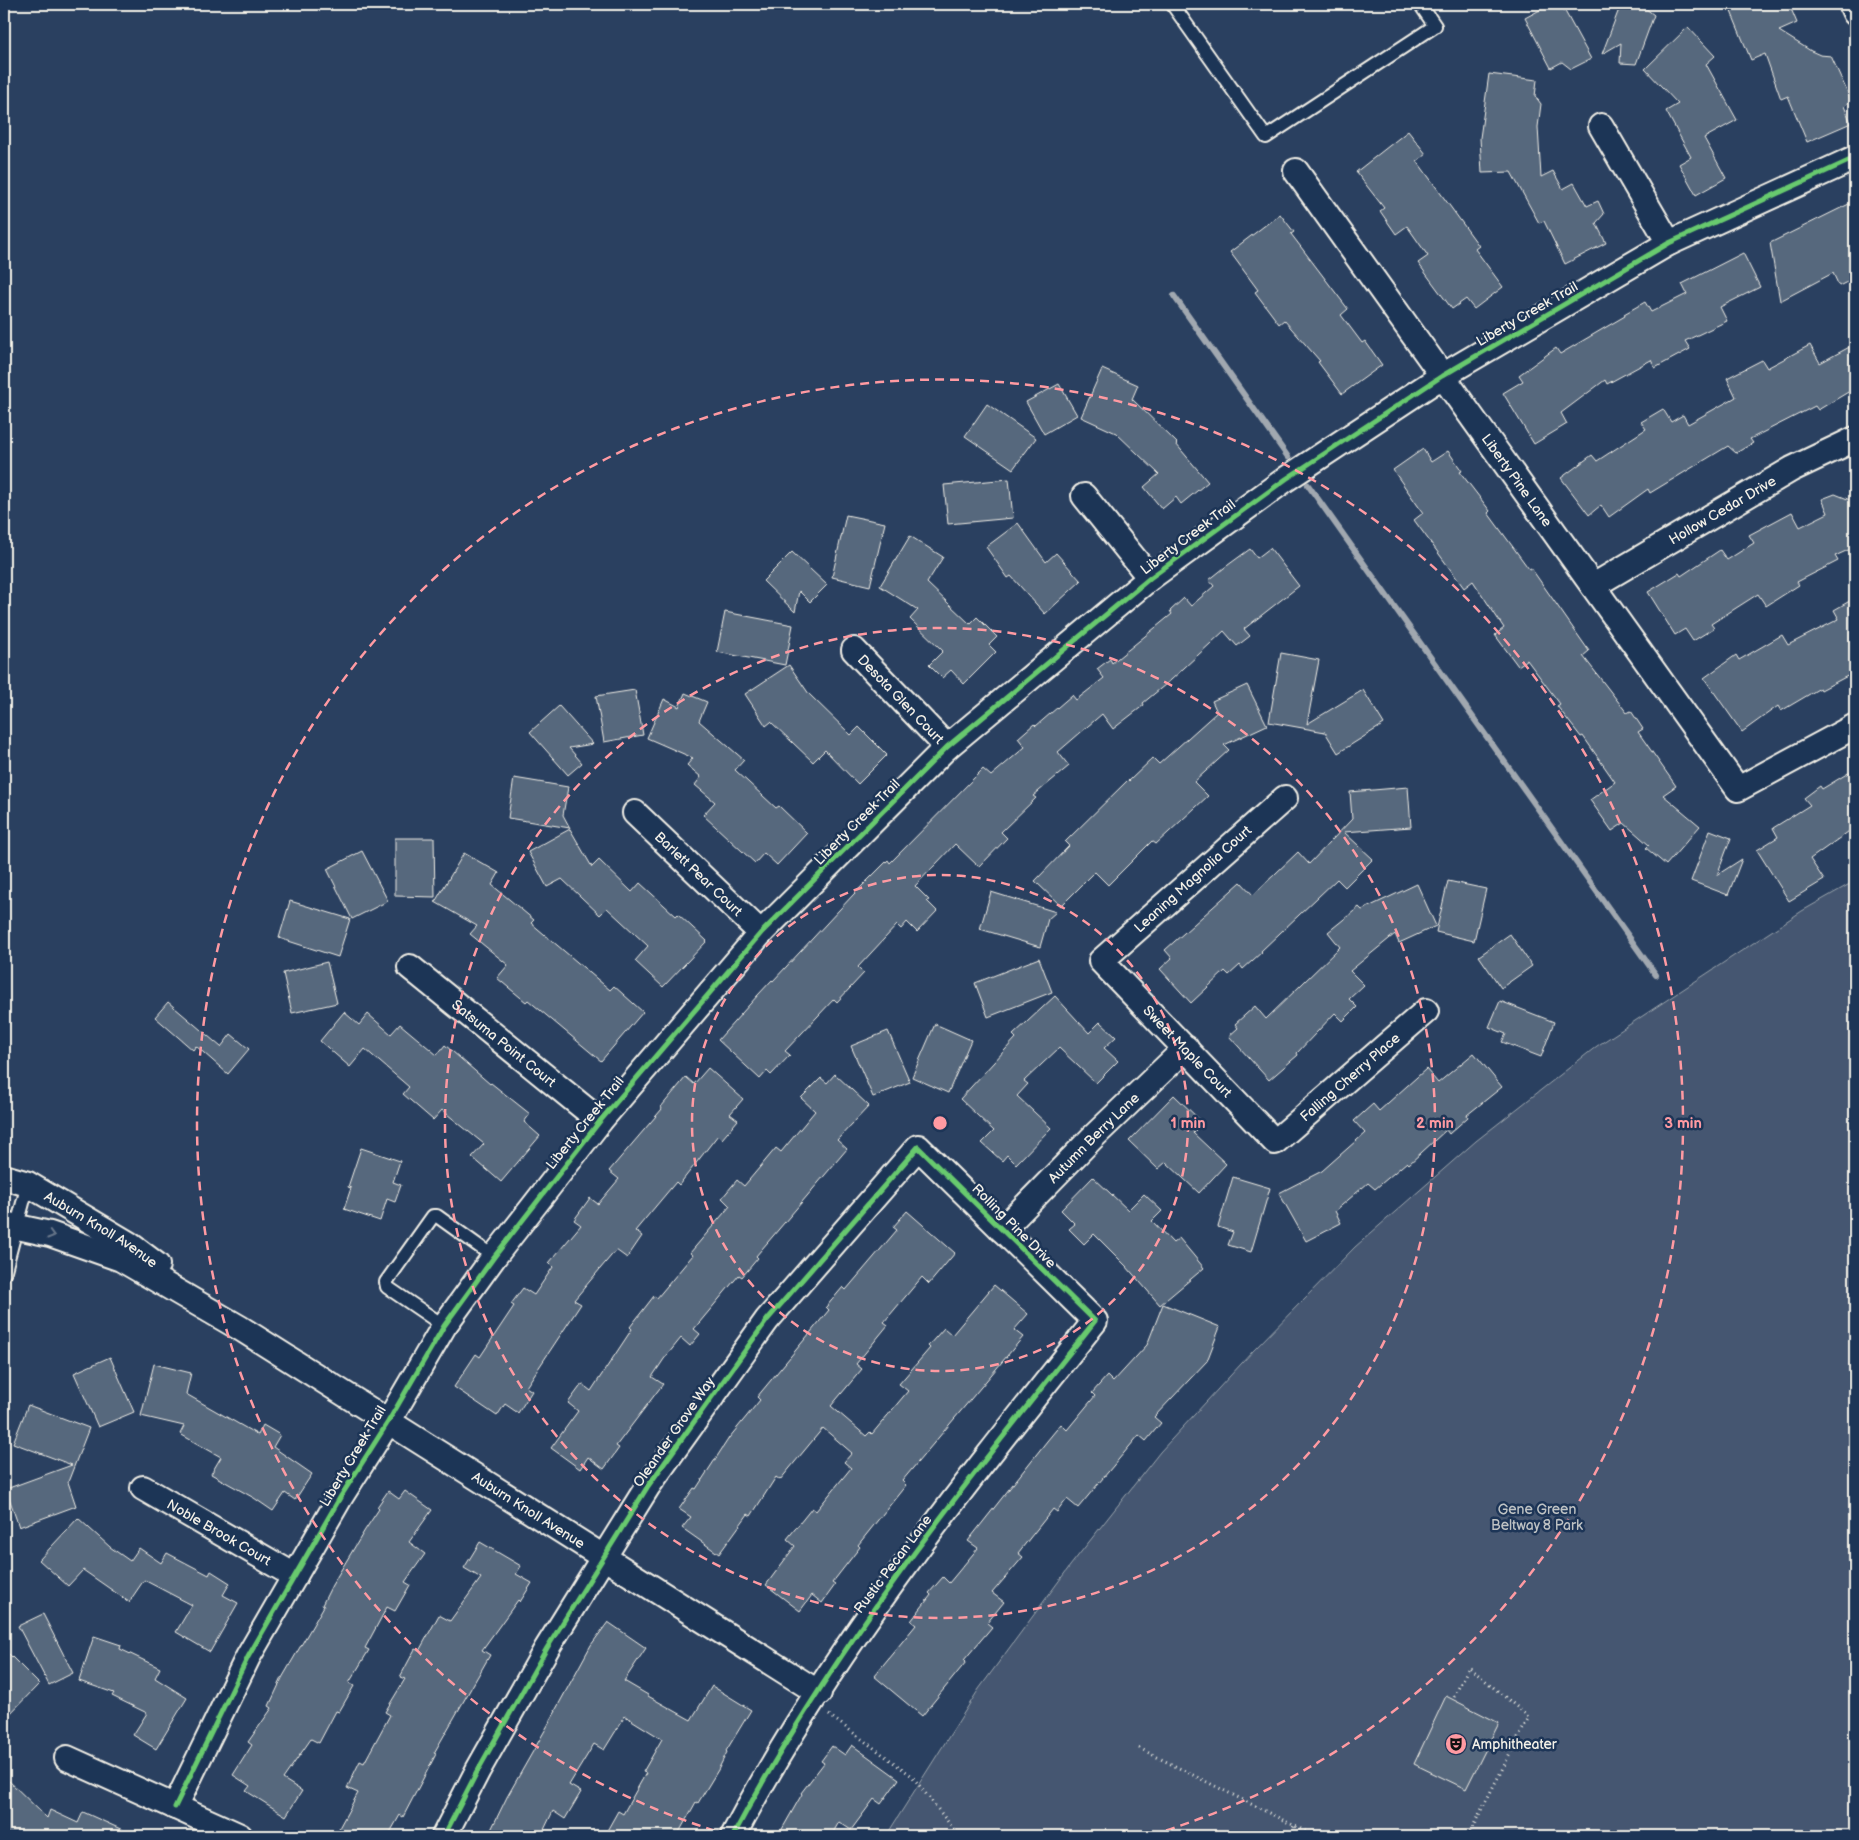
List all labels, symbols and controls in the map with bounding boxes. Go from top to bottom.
street label: Liberty Creek Trail [1473,278,1581,350]
street label: Liberty Pine Lane [1478,430,1556,530]
street label: Hollow Cedar Drive [1666,472,1779,548]
street label: Liberty Creek Trail [1137,496,1239,578]
street label: Desota Glen Court [854,651,948,748]
street label: Liberty Creek Trail [810,775,904,869]
street label: Leaning Magnolia Court [1131,821,1256,936]
street label: Barlett Pear Court [651,828,747,920]
street label: Satsuma Point Court [448,996,560,1091]
street label: Sweet Maple Court [1140,1002,1236,1101]
street label: Falling Cherry Place [1296,1029,1403,1125]
street label: Liberty Creek Trail [542,1073,628,1173]
street label: Autumn Berry Lane [1044,1089,1143,1186]
centre of rings [931,1114,949,1132]
text: 1 min [1170,1114,1206,1133]
text: 2 min [1416,1114,1454,1133]
text: 3 min [1664,1114,1702,1133]
street label: Rolling Pine Drive [968,1180,1060,1272]
street label: Auburn Knoll Avenue [41,1187,161,1271]
one-way arrow [47,1229,56,1240]
street label: Oleander Grove Way [630,1373,719,1490]
street label: Liberty Creek Trail [316,1403,390,1509]
street label: Auburn Knoll Avenue [469,1468,588,1552]
street label: Noble Brook Court [164,1495,275,1569]
park label: Gene Green Beltway 8 Park [1491,1501,1583,1534]
street label: Rustic Pecan Lane [850,1511,936,1617]
theatre icon: Amphitheater [1444,1732,1468,1756]
place label: Amphitheater [1472,1736,1558,1753]

